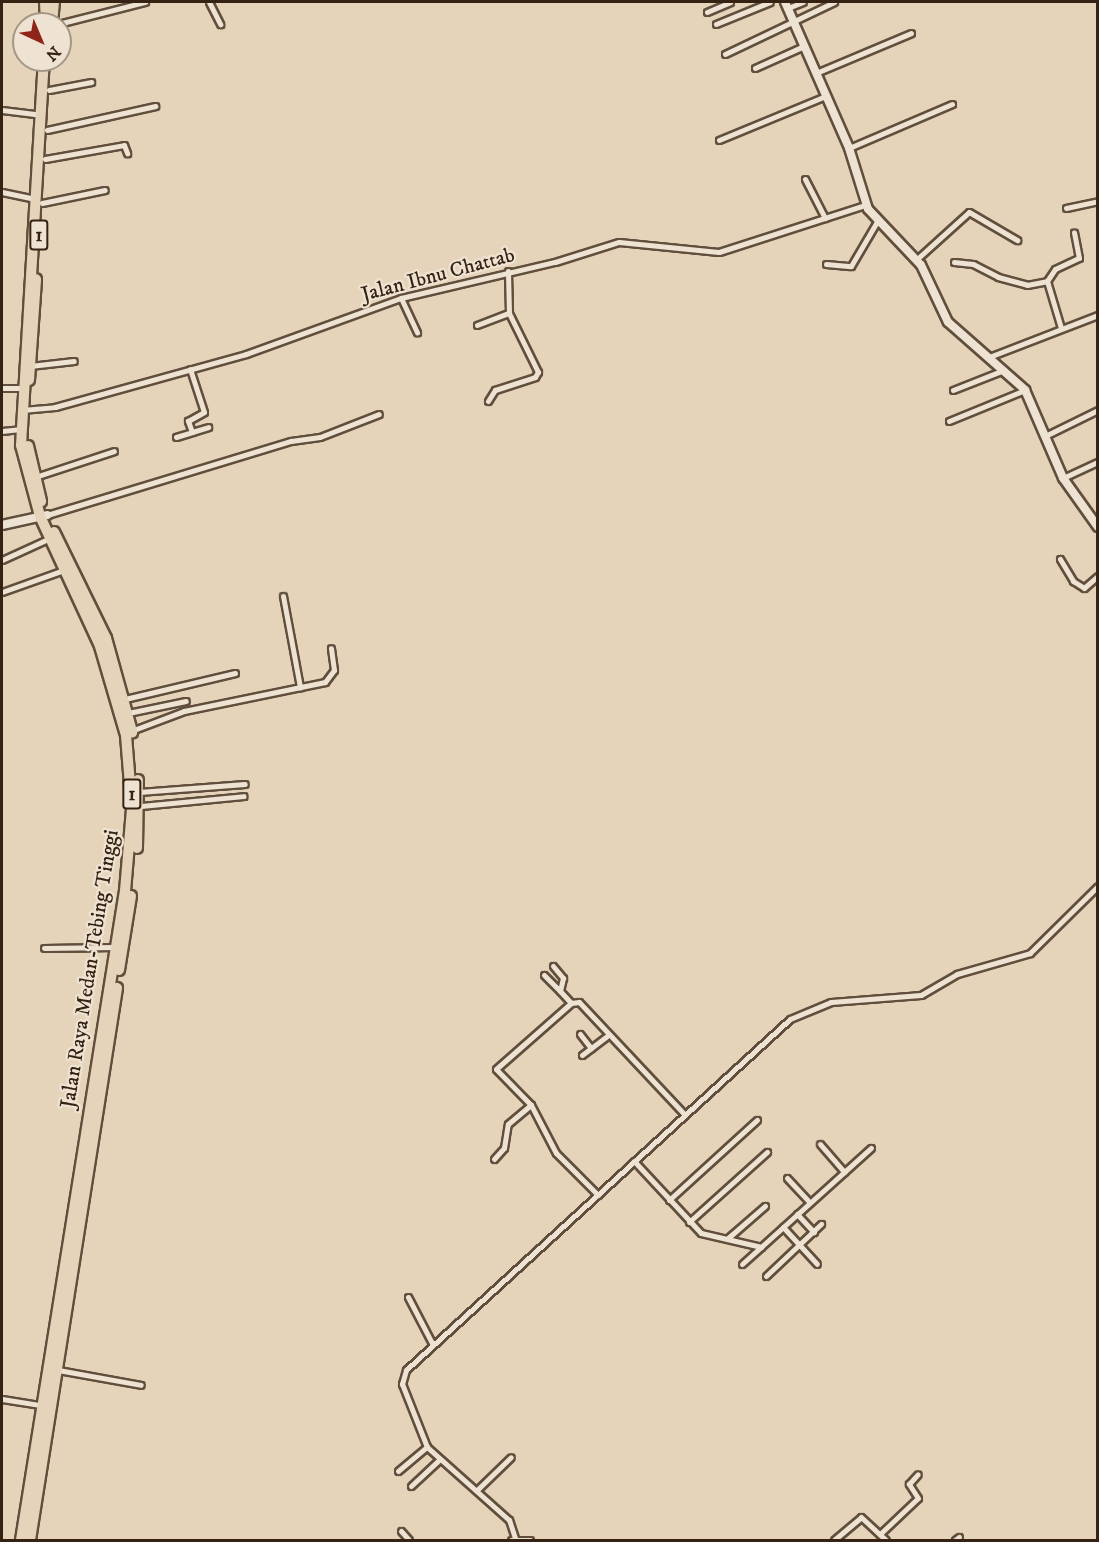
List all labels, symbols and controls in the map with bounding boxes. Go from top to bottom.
north arrow [12,12,72,72]
text: N [41,42,65,65]
road number: 1 [28,218,50,252]
street label: Jalan Ibnu Chattab [359,242,517,308]
road number: 1 [122,777,142,811]
street label: Jalan Raya Medan-Tebing Tinggi [56,828,124,1110]

